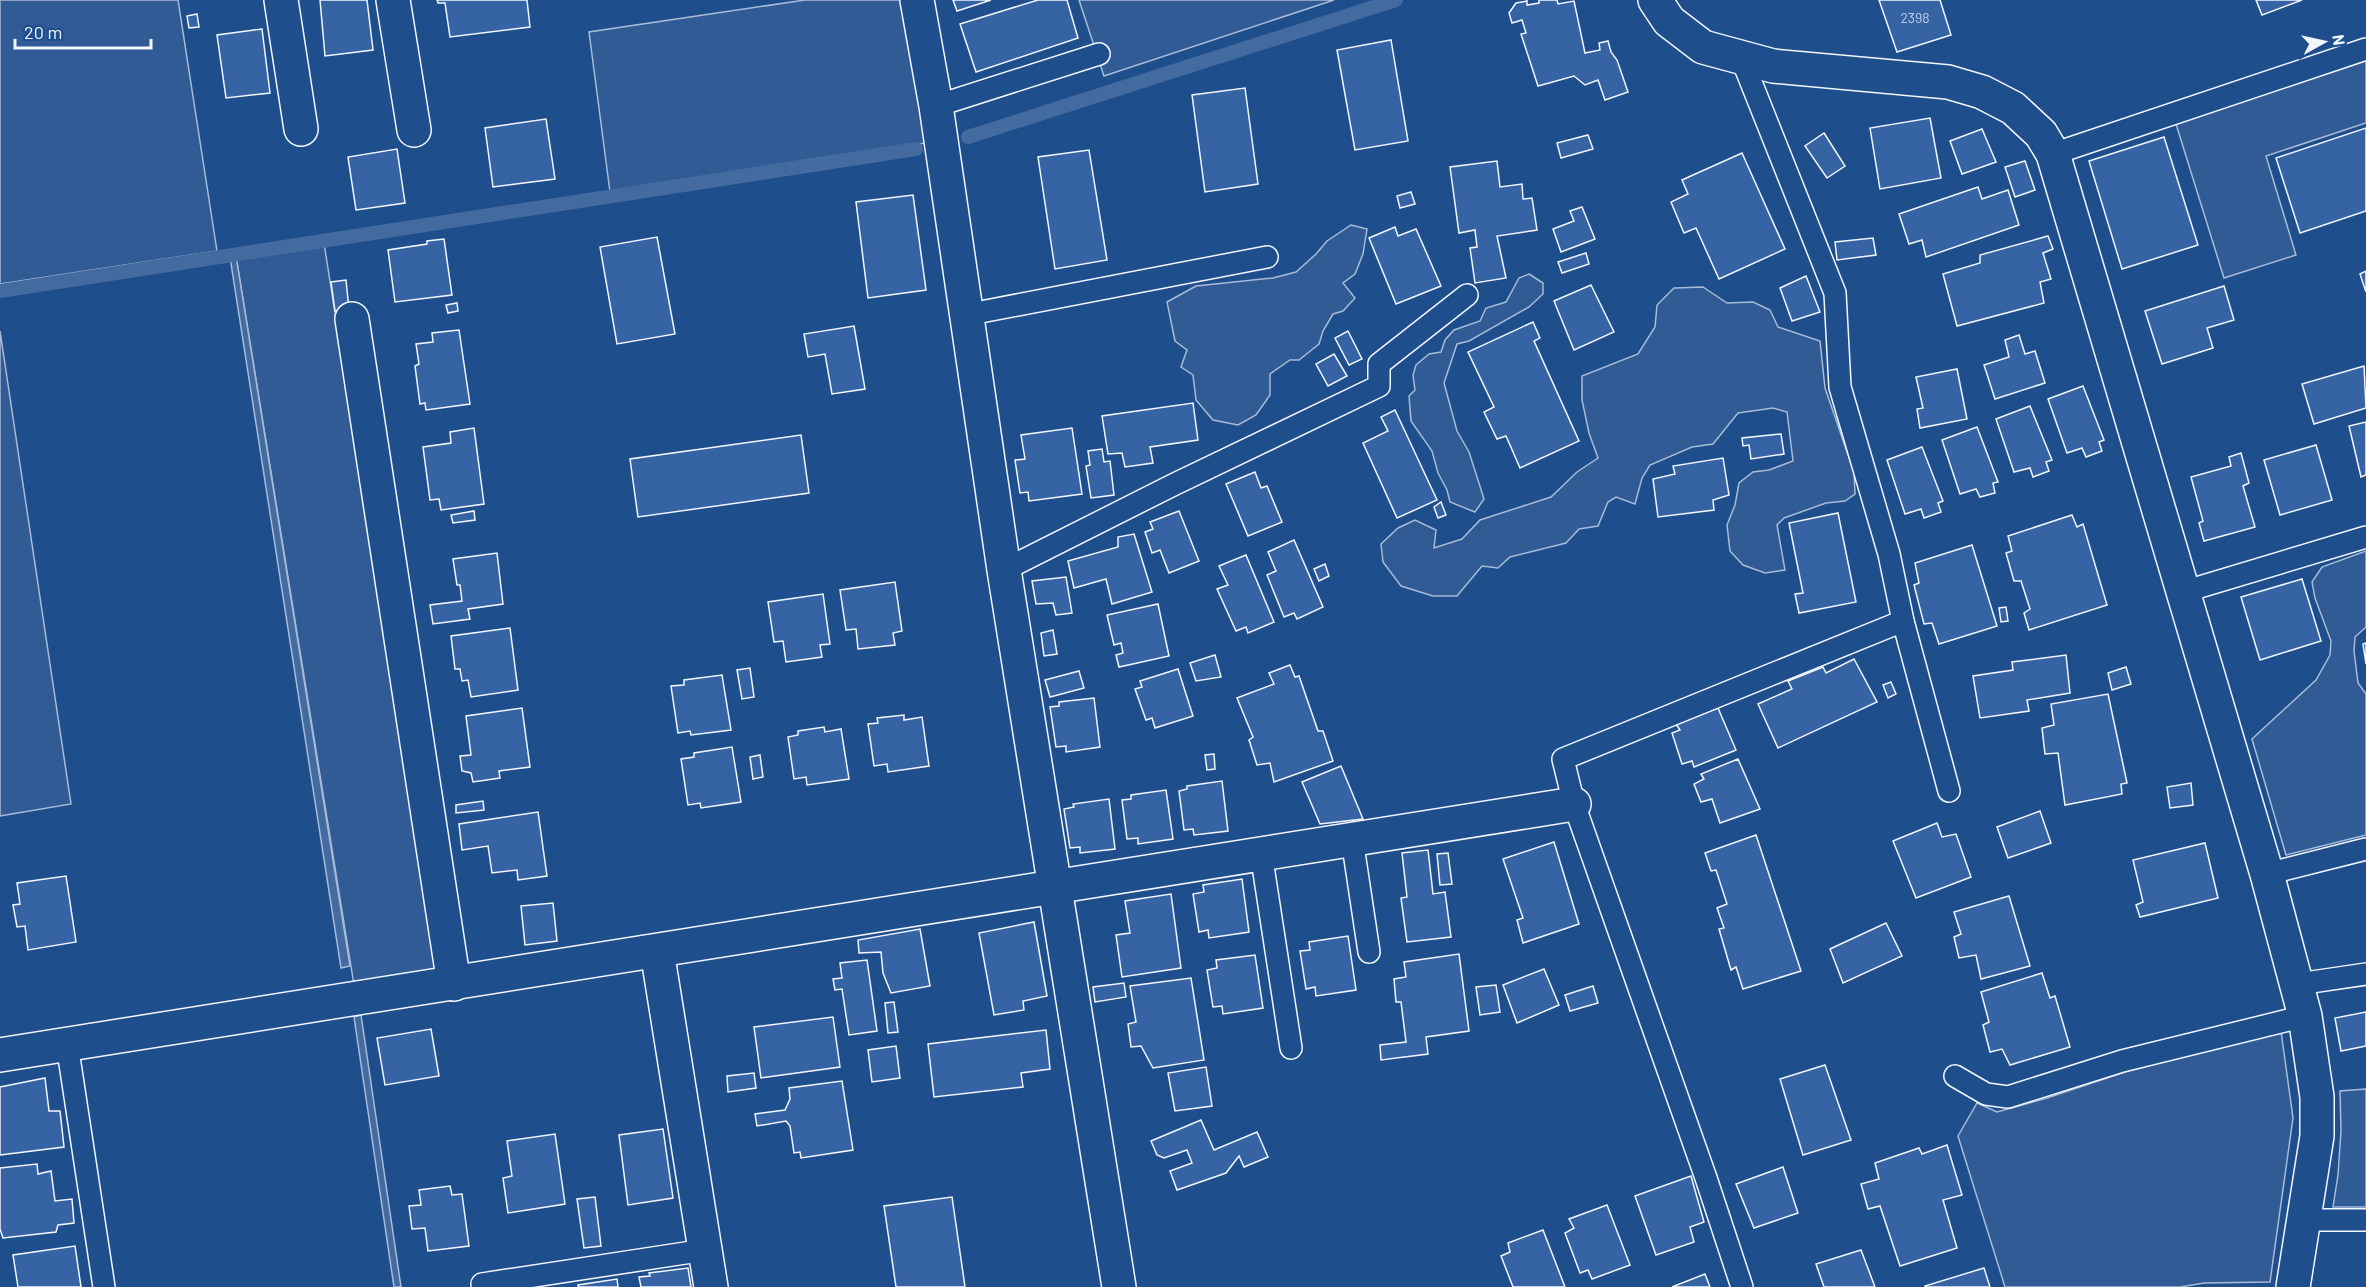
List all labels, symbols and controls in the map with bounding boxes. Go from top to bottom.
house number: 2398 [1900,9,1930,26]
scale bar [15,12,152,50]
north arrow [2294,12,2354,72]
text: 20 m [24,21,62,43]
text: N [2329,33,2349,46]

